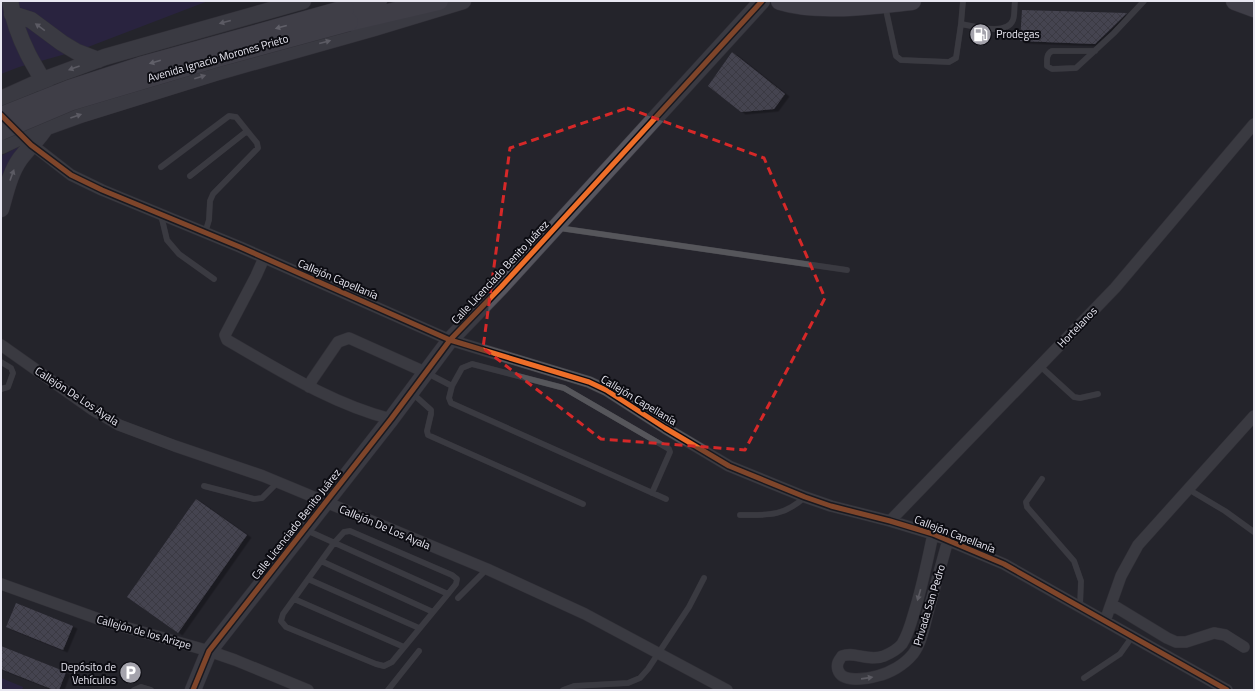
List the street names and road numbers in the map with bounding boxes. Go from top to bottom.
street label: Avenida Ignacio Morones Prieto [146,30,290,86]
street label: Calle Licenciado Benito Juárez [448,217,552,327]
street label: Callejón Capellanía [295,255,381,303]
street label: Hortelanos [1053,303,1101,351]
street label: Callejón De Los Ayala [32,363,123,430]
street label: Callejón Capellanía [598,371,680,429]
street label: Calle Licenciado Benito Juárez [248,465,344,583]
street label: Callejón De Los Ayala [337,501,433,554]
street label: Callejón Capellanía [912,511,998,557]
street label: Privada San Pedro [909,562,949,648]
street label: Callejón de los Arizpe [95,611,193,653]

